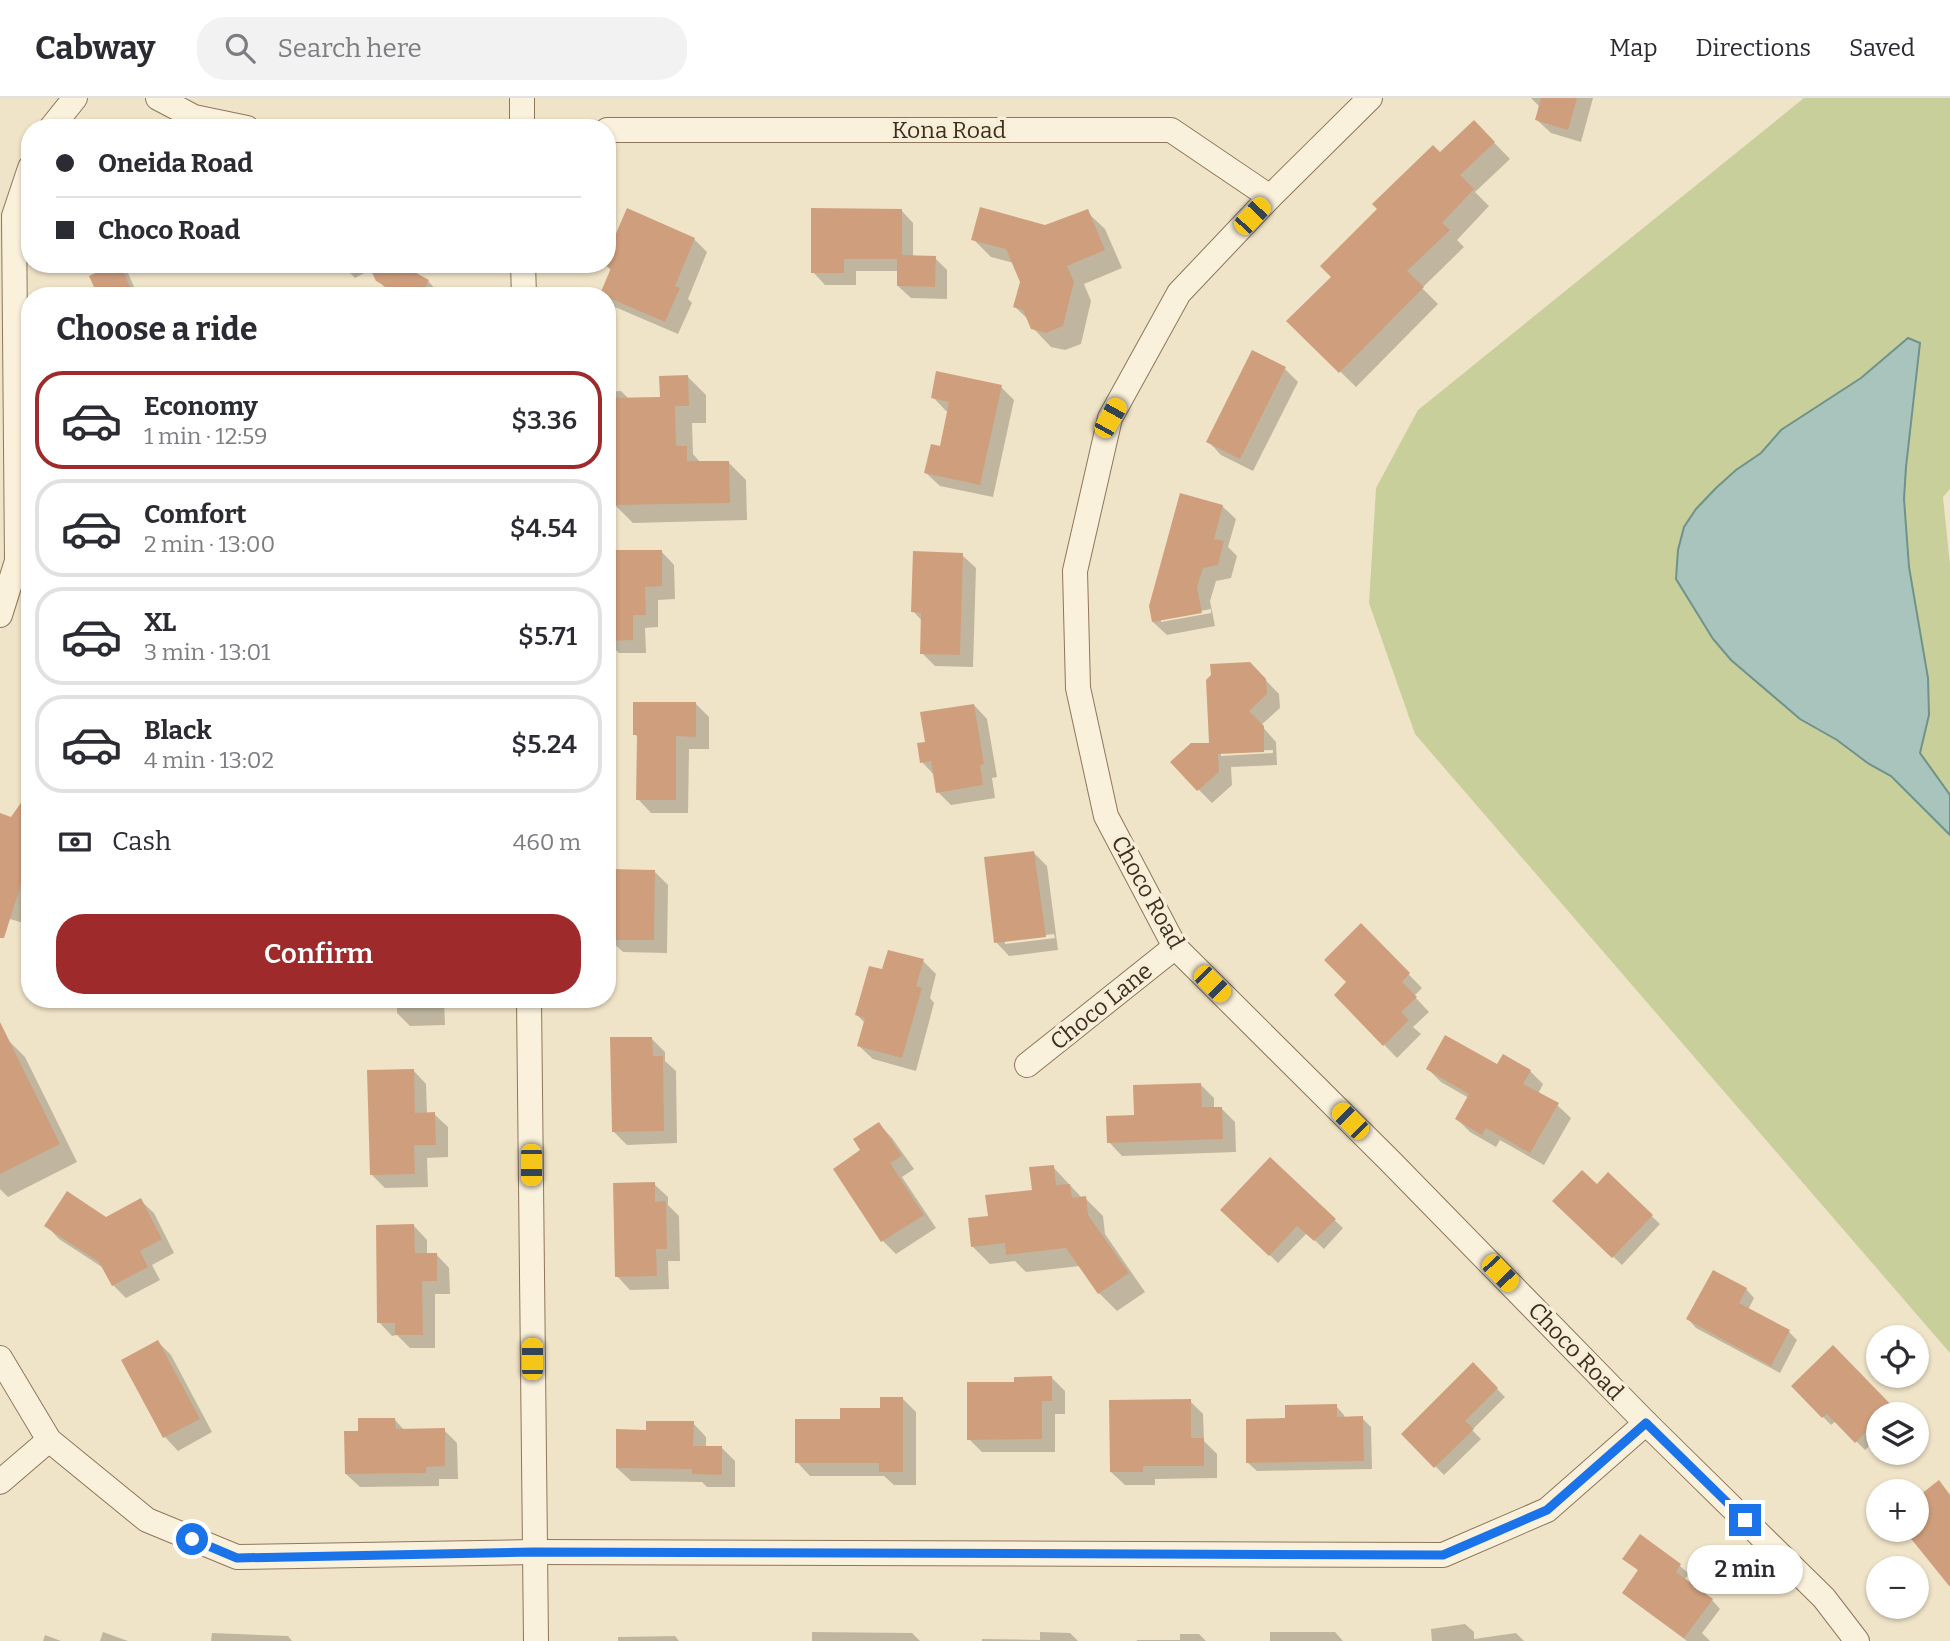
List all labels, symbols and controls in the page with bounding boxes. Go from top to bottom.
search box [197,17,687,80]
text: Cabway [35,28,155,68]
icon: search [221,29,259,67]
text: Search here [277,33,422,64]
text: Map [1609,34,1658,62]
text: Directions [1696,34,1811,62]
text: Saved [1849,34,1915,62]
street label: Kona Road [892,116,1007,144]
text: Oneida Road [98,148,253,179]
car [1230,193,1275,239]
text: Choco Road [98,215,240,246]
text: Choose a ride [56,310,257,348]
icon: car [60,389,123,452]
text: Economy [144,391,258,422]
car [1091,395,1130,441]
text: $3.36 [511,405,577,436]
text: 1 min · 12:59 [144,422,268,450]
icon: car [60,497,123,560]
text: Comfort [144,499,247,530]
text: $4.54 [510,513,577,544]
text: 2 min · 13:00 [144,530,275,558]
icon: car [60,605,123,668]
text: XL [144,607,176,638]
text: $5.71 [518,621,577,652]
text: 3 min · 13:01 [144,638,270,666]
icon: car [60,713,123,776]
text: Black [144,715,212,746]
text: $5.24 [511,729,577,760]
text: 4 min · 13:02 [144,746,274,774]
icon: cash [56,823,94,861]
text: Cash [112,826,171,857]
text: 460 m [513,828,581,856]
street label: Choco Road [1105,831,1191,954]
button: Confirm [56,914,581,994]
street label: Choco Lane [1044,956,1158,1056]
car [1190,962,1235,1006]
car [1328,1099,1373,1143]
car [521,1144,542,1186]
car [1478,1251,1523,1295]
street label: Choco Road [1523,1296,1630,1406]
map controls [1866,1325,1929,1619]
button: locate [1866,1325,1929,1388]
car [522,1338,543,1380]
button: layers [1866,1402,1929,1465]
button: + [1866,1479,1929,1542]
route end [1729,1504,1761,1536]
route start [176,1523,208,1555]
callout: 2 min [1687,1544,1803,1594]
text: 2 min [1715,1555,1775,1583]
button: − [1866,1556,1929,1619]

